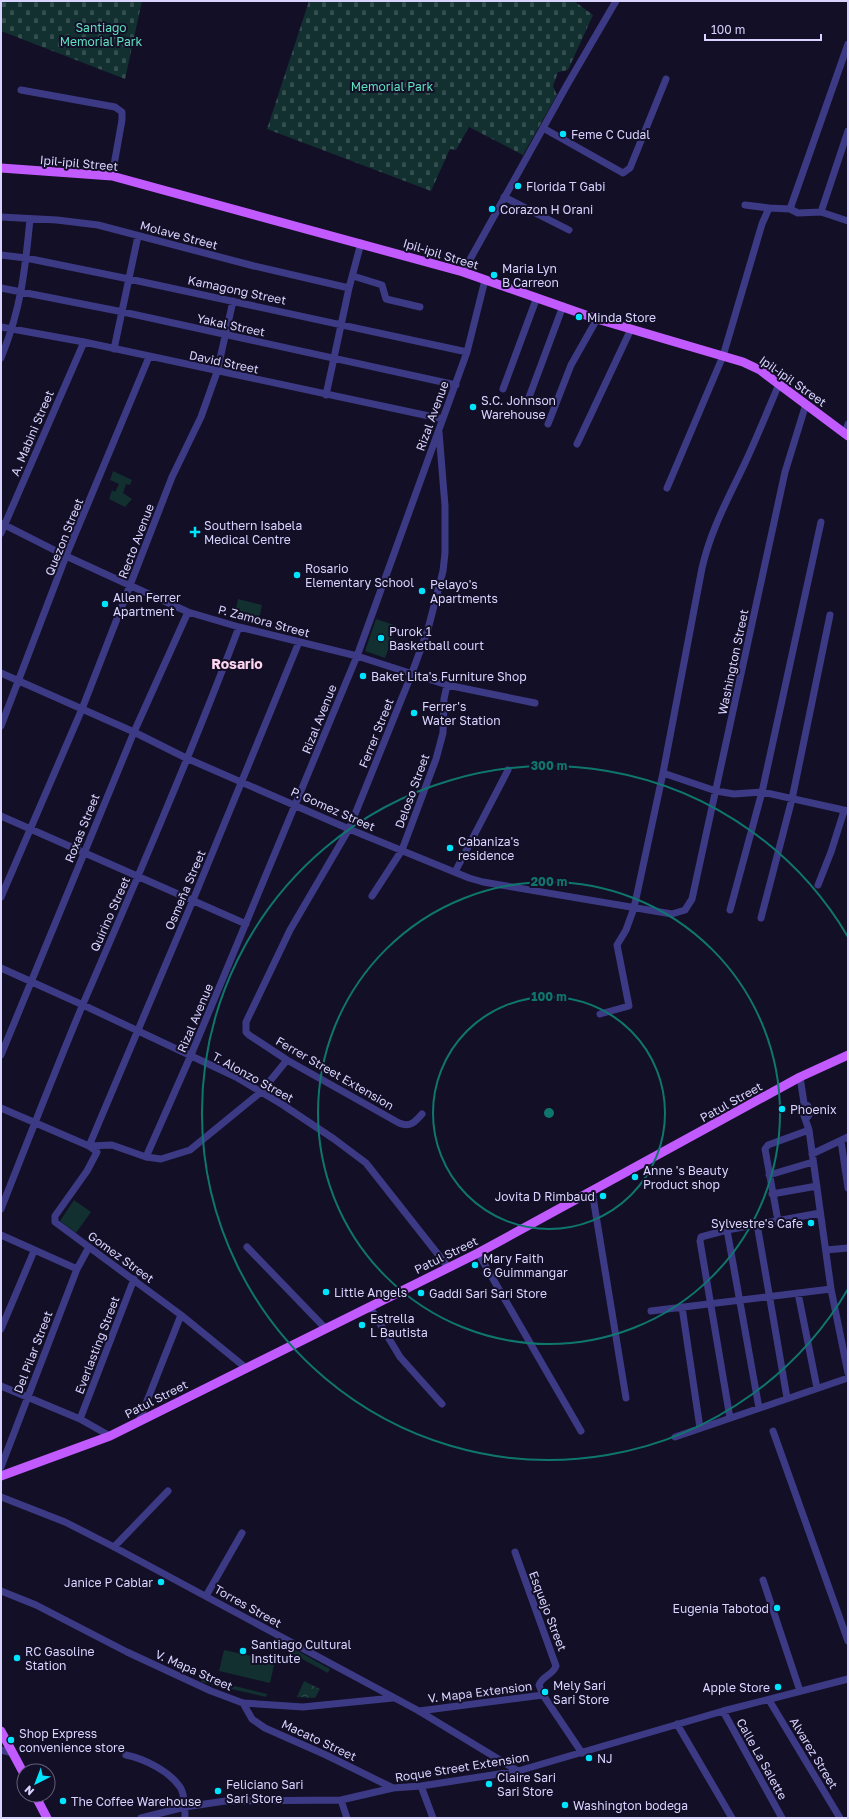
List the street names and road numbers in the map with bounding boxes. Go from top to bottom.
street label: Ipil-ipil Street [39,152,119,174]
street label: Molave Street [138,217,220,253]
street label: Ipil-ipil Street [401,235,481,273]
street label: Kamagong Street [186,272,288,308]
street label: Yakal Street [196,310,267,340]
street label: David Street [188,347,260,377]
street label: Ipil-ipil Street [757,352,830,410]
street label: Rizal Avenue [412,379,452,453]
street label: A. Mabini Street [7,388,57,478]
street label: Quezon Street [42,496,86,578]
street label: Recto Avenue [115,501,157,581]
street label: P. Zamora Street [216,602,312,641]
street label: Washington Street [714,608,752,716]
street label: Rizal Avenue [298,682,340,756]
street label: Ferrer Street [355,696,397,770]
street label: Deloso Street [392,751,433,830]
street label: P. Gomez Street [289,784,378,834]
street label: Roxas Street [61,791,103,865]
street label: Osmeña Street [161,848,209,932]
street label: Quirino Street [87,874,133,954]
street label: Rizal Avenue [174,981,216,1055]
street label: Ferrer Street Extension [273,1033,397,1113]
street label: T. Alonzo Street [210,1048,296,1106]
street label: Patul Street [697,1079,765,1125]
street label: Gomez Street [85,1228,157,1286]
street label: Patul Street [412,1233,480,1277]
street label: Everlasting Street [71,1294,123,1396]
street label: Del Pilar Street [10,1308,56,1395]
street label: Patul Street [122,1377,190,1421]
street label: Esquejo Street [526,1569,570,1653]
street label: Torres Street [212,1581,284,1631]
street label: V. Mapa Street [153,1646,235,1694]
street label: V. Mapa Extension [427,1678,533,1706]
street label: Alvarez Street [787,1715,841,1792]
street label: Macato Street [279,1716,359,1764]
street label: Calle La Salette [733,1716,791,1802]
street label: Roque Street Extension [394,1749,530,1785]

